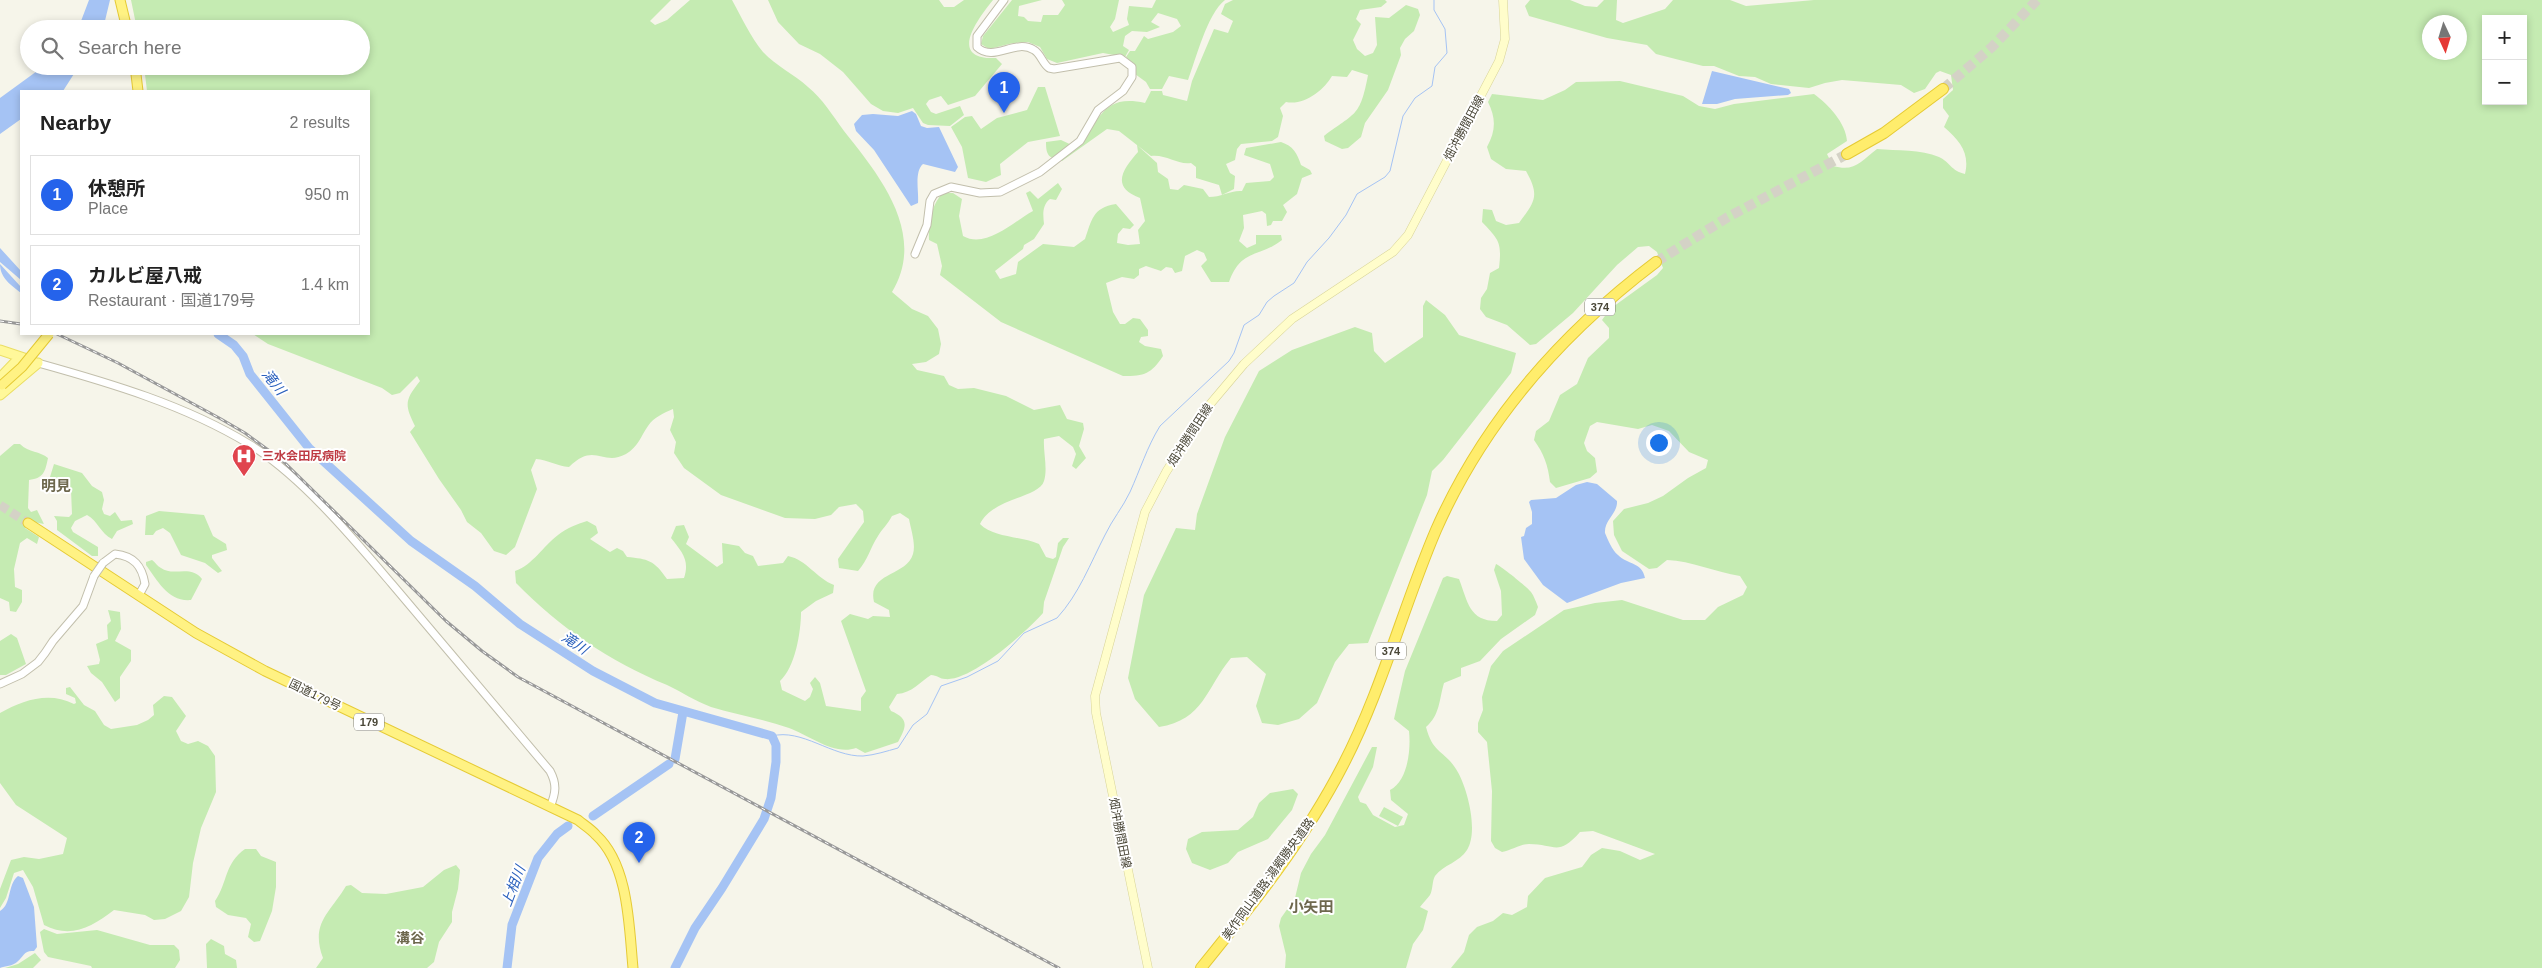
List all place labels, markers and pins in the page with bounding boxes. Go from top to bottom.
pin: 1 [988,72,1020,113]
hospital icon: 三水会田尻病院 [231,443,257,477]
place label: 三水会田尻病院 [262,449,346,463]
pin: 2 [623,822,655,863]

